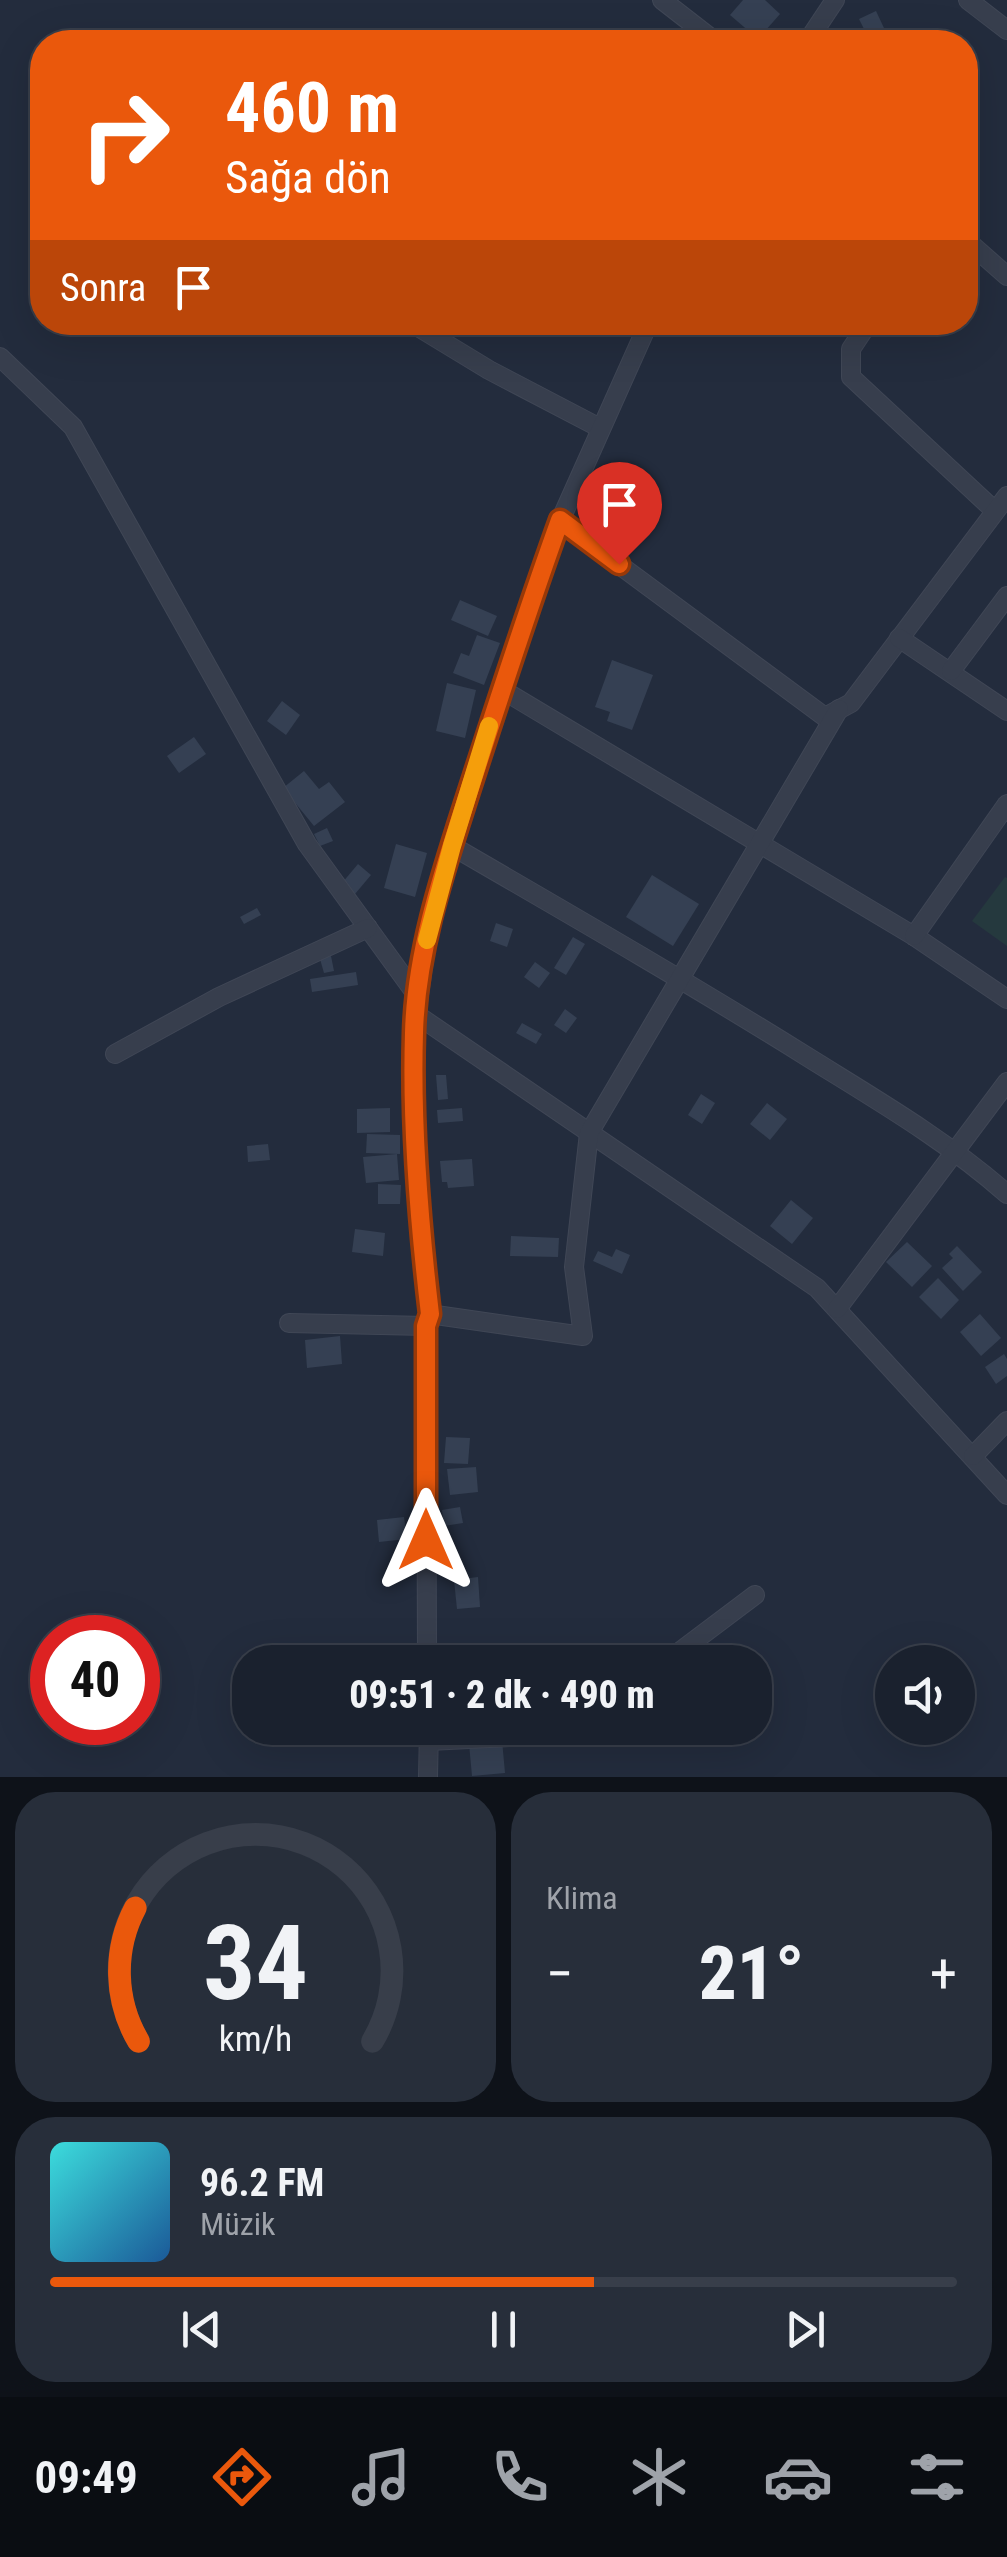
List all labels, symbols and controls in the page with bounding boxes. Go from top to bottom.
text: 460 m [225,67,399,149]
icon: right [60,70,190,200]
text: Sağa dön [225,151,391,204]
icon: arrive [166,260,221,315]
text: Sonra [60,266,146,310]
pin [577,462,662,565]
icon: arrive [592,477,647,532]
position arrow [374,1488,478,1592]
speed limit sign: 40 [30,1615,160,1745]
map controls [875,1645,975,1745]
button: sound [875,1645,975,1745]
text: 09:51 · 2 dk · 490 m [349,1673,655,1717]
text: Klima [546,1879,618,1917]
text: 34 [203,1903,308,2024]
text: 21° [699,1929,804,2017]
text: − [546,1942,574,2006]
text: + [930,1942,957,2006]
text: km/h [219,2018,292,2060]
text: 96.2 FM [200,2161,324,2205]
text: Müzik [200,2205,275,2243]
icon: previous [174,2302,229,2357]
icon: pause [476,2302,531,2357]
icon: next [778,2302,833,2357]
icon: directions [207,2442,277,2512]
icon: music [346,2442,416,2512]
icon: phone [485,2442,555,2512]
icon: climate [624,2442,694,2512]
icon: car [763,2442,833,2512]
icon: filters [902,2442,972,2512]
text: 09:49 [35,2451,138,2504]

